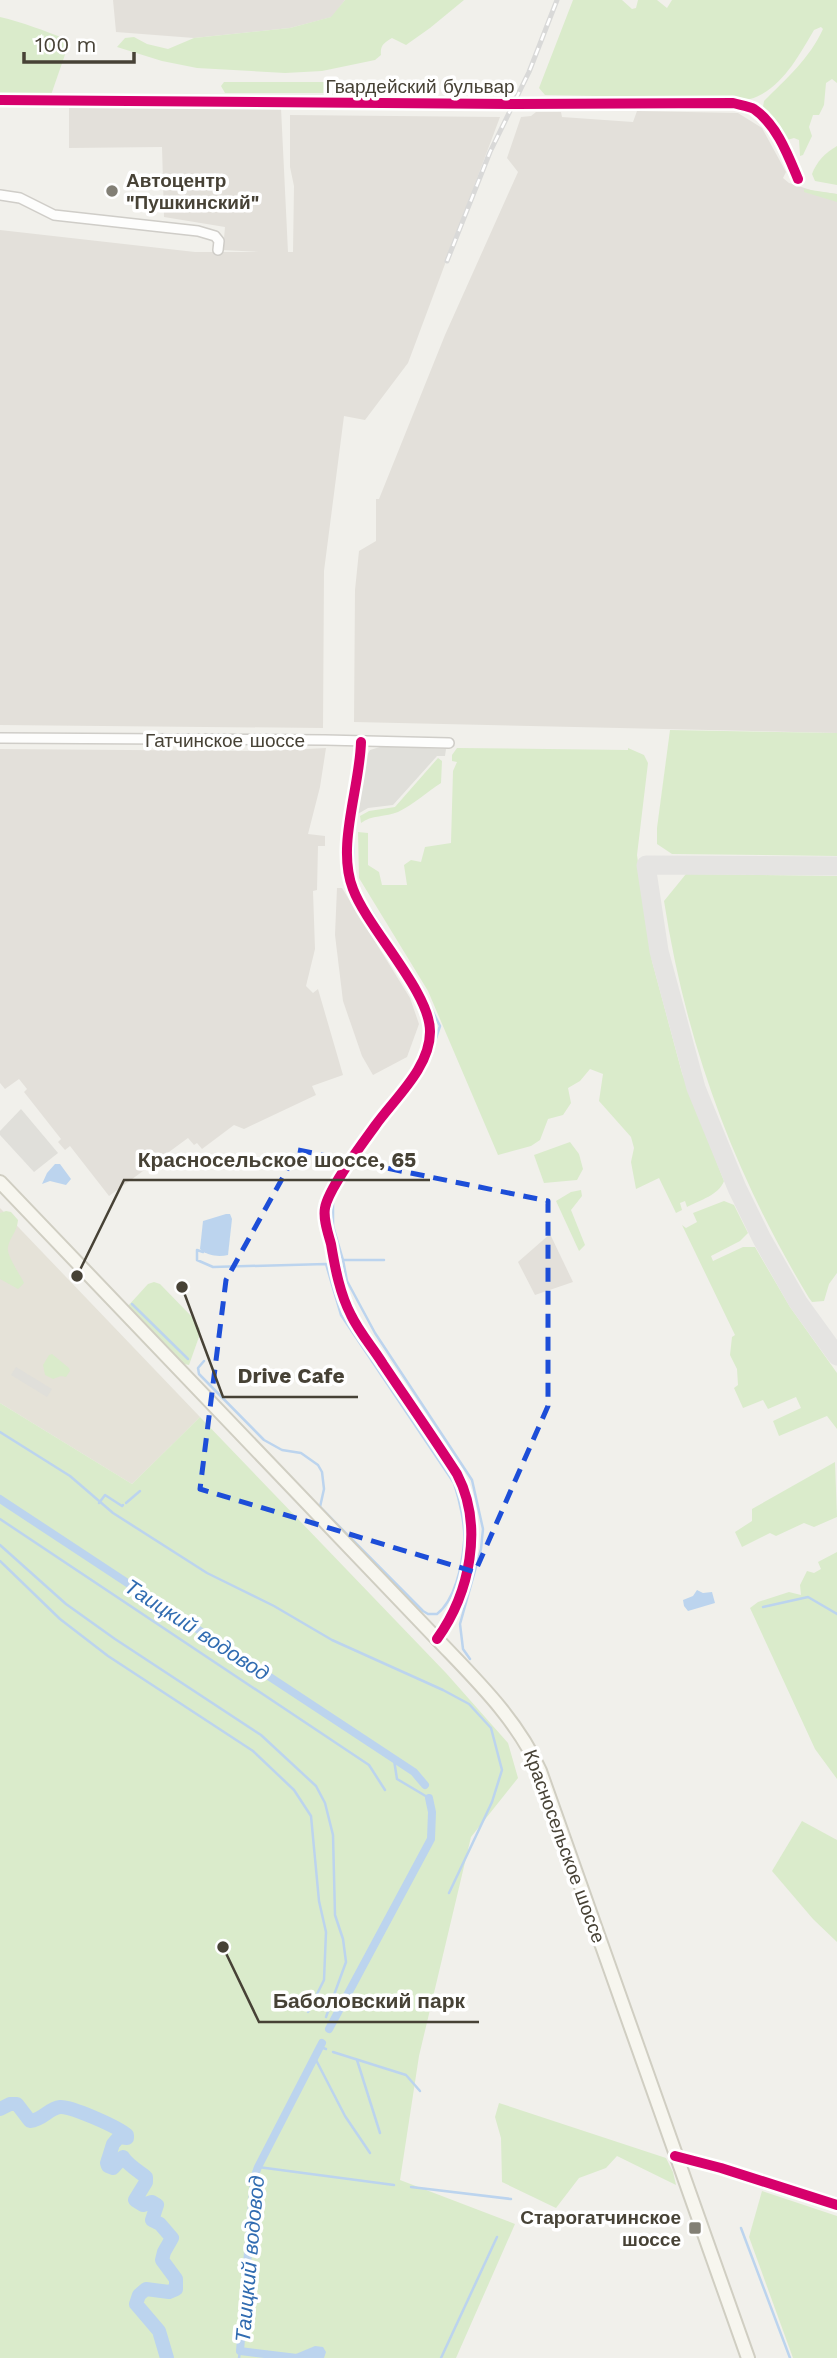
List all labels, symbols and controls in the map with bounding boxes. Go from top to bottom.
scale bar [24,21,135,65]
text: 100 m [35,32,97,57]
street label: Гвардейский бульвар [325,75,515,98]
place label: Автоцентр "Пушкинский" [126,169,259,214]
marker: Автоцентр "Пушкинский" [104,183,120,199]
street label: Гатчинское шоссе [145,729,305,752]
callout: Красносельское шоссе, 65 [124,1138,430,1180]
text: Красносельское шоссе, 65 [138,1147,416,1172]
callout: Drive Cafe [223,1355,358,1397]
text: Drive Cafe [237,1363,345,1388]
water label: Таицкий водовод [120,1574,274,1686]
street label: Красносельское шоссе [519,1746,610,1946]
callout: Баболовский парк [259,1980,479,2022]
text: Баболовский парк [273,1988,466,2013]
water label: Таицкий водовод [230,2175,269,2343]
place label: Старогатчинское шоссе [520,2206,681,2251]
marker: Старогатчинское шоссе [687,2220,703,2236]

